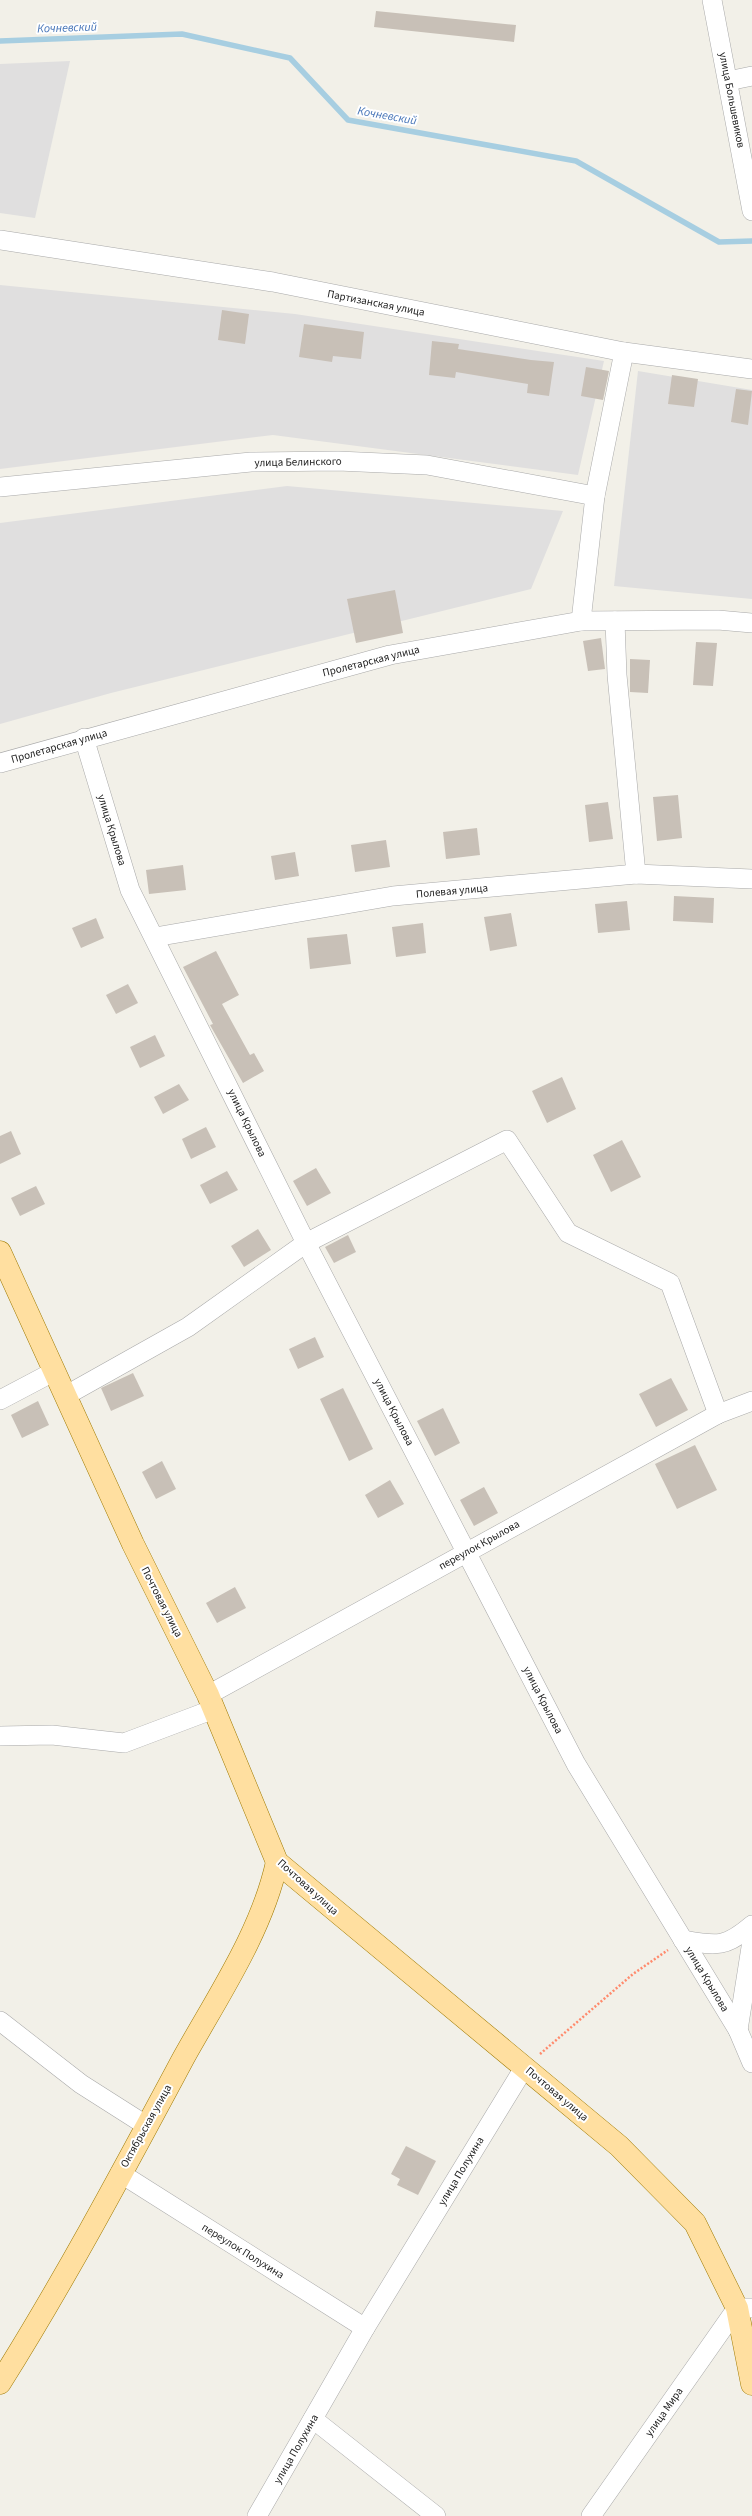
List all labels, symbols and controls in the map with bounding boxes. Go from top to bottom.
water label: Кочневский [37,18,97,38]
street label: улица Большевиков [715,51,749,149]
water label: Кочневский [356,102,418,130]
street label: Партизанская улица [326,286,426,320]
street label: улица Белинского [254,454,342,470]
street label: Пролетарская улица [321,642,421,680]
street label: Пролетарская улица [9,725,109,767]
street label: улица Крылова [94,792,130,868]
street label: Полевая улица [415,880,489,902]
street label: улица Крылова [224,1087,270,1159]
street label: улица Крылова [371,1376,417,1448]
street label: переулок Крылова [436,1517,522,1573]
street label: Почтовая улица [138,1564,186,1640]
street label: улица Крылова [520,1664,566,1736]
street label: Почтовая улица [274,1856,342,1918]
street label: улица Крылова [682,1943,732,2015]
street label: Почтовая улица [523,2063,591,2125]
street label: Октябрьская улица [117,2082,175,2170]
street label: улица Полухина [435,2134,487,2208]
street label: переулок Полухина [199,2220,287,2282]
street label: улица Мира [642,2384,686,2440]
street label: улица Полухина [270,2412,322,2486]

